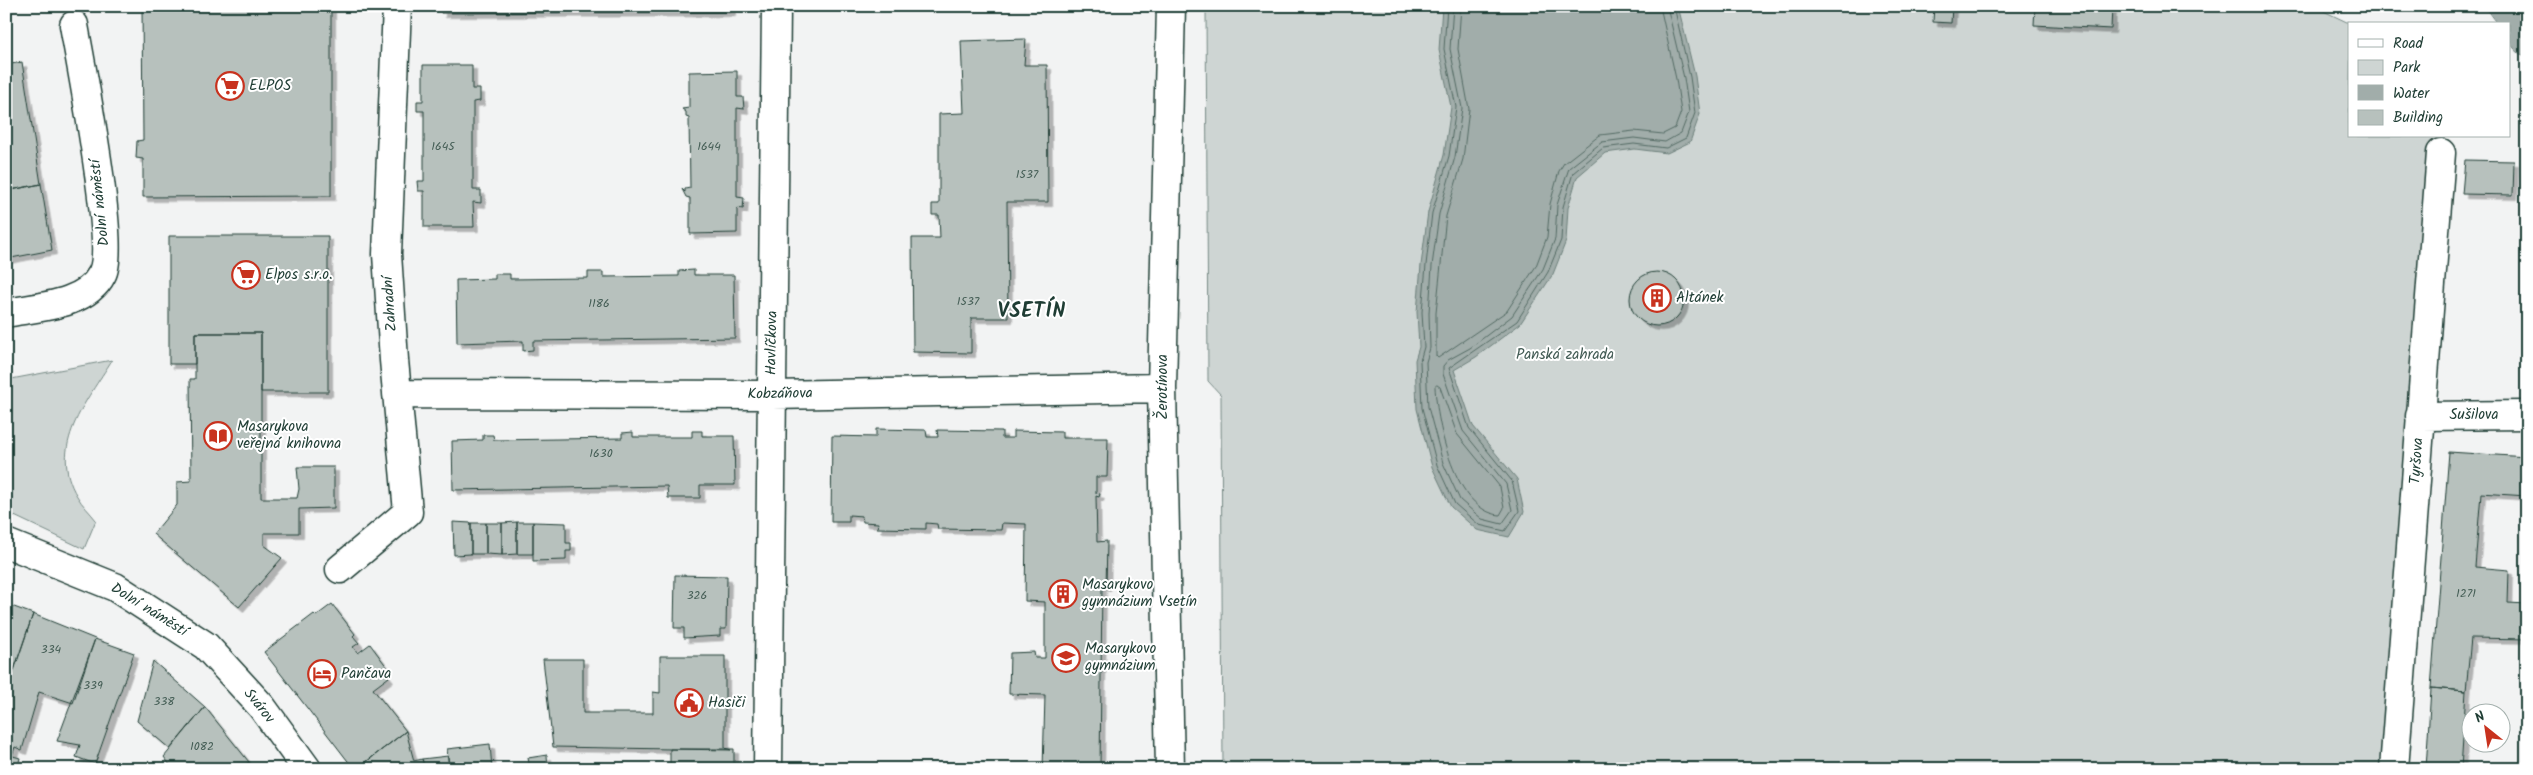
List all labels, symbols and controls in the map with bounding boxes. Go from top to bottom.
legend [2348,22,2510,138]
text: Road [2393,32,2424,56]
text: Park [2393,56,2421,80]
supermarket icon: ELPOS [215,71,245,101]
place label: ELPOS [249,74,291,98]
text: Water [2393,82,2430,106]
text: Building [2393,106,2443,130]
house number: 1645 [431,137,456,156]
house number: 1644 [697,137,721,156]
street label: Dolní náměstí [83,156,116,248]
house number: 1537 [1016,165,1039,184]
supermarket icon: Elpos s.r.o. [231,260,261,290]
place label: Elpos s.r.o. [265,263,333,287]
street label: Zahradní [376,273,404,332]
building icon: Altánek [1642,283,1672,313]
place label: Altánek [1676,286,1724,310]
house number: 1537 [957,292,980,311]
house number: 1186 [588,294,610,313]
district label: VSETÍN [998,296,1066,328]
street label: Havlíčkova [759,311,785,375]
park label: Panská zahrada [1516,343,1614,367]
street label: Žerotínova [1151,354,1175,420]
street label: Kobzáňova [747,381,813,407]
street label: Sušilova [2450,403,2498,427]
place label: Masarykova veřejná knihovna [237,415,341,456]
library icon: Masarykova veřejná knihovna [203,421,233,451]
street label: Tyršova [2403,437,2431,485]
house number: 1630 [589,444,613,463]
place label: Masarykovo gymnázium Vsetín [1081,573,1197,614]
street label: Dolní náměstí [106,577,194,645]
building icon: Masarykovo gymnázium Vsetín [1048,579,1078,609]
house number: 1271 [2456,584,2476,603]
house number: 326 [687,586,707,605]
place label: Masarykovo gymnázium [1084,637,1156,678]
house number: 334 [41,640,62,659]
school or university icon: Masarykovo gymnázium [1051,643,1081,673]
hotel icon: Pančava [307,659,337,689]
place label: Pančava [341,662,391,686]
house number: 339 [83,676,103,695]
street label: Svárov [237,683,281,729]
public building icon: Hasiči [674,688,704,718]
place label: Hasiči [708,691,747,715]
house number: 338 [154,692,175,711]
north arrow [2460,702,2510,752]
text: N [2471,706,2489,729]
house number: 1082 [190,737,214,756]

